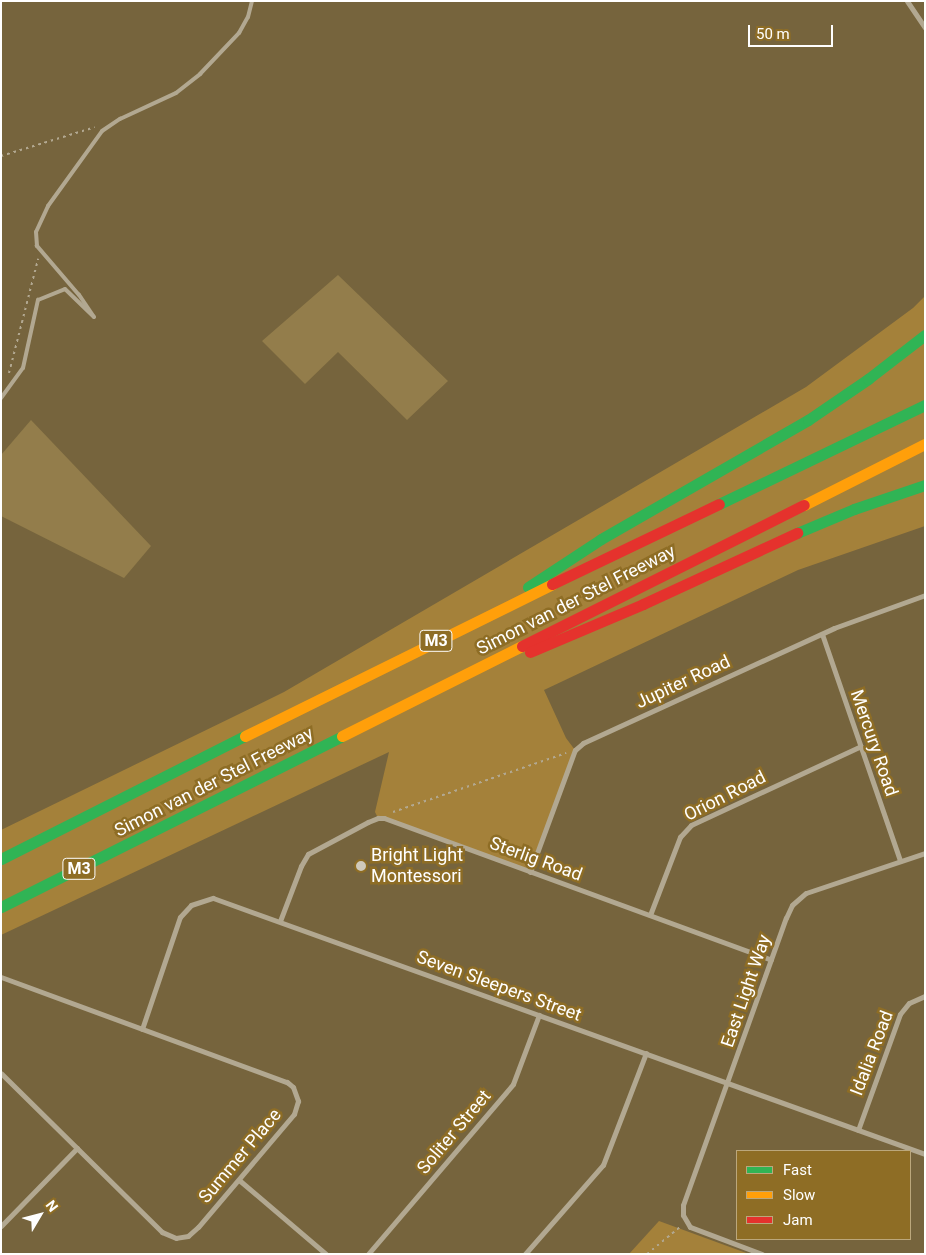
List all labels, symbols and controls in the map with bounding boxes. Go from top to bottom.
scale bar [751,15,836,47]
text: 50 m [756,25,790,43]
street label: Simon van der Stel Freeway [473,540,679,660]
road number: M3 [418,627,454,654]
street label: Jupiter Road [632,651,734,713]
street label: Mercury Road [846,687,902,799]
street label: Simon van der Stel Freeway [111,722,317,842]
street label: Orion Road [681,766,769,826]
street label: Sterlig Road [487,832,585,886]
place label: Bright Light Montessori [371,845,463,888]
road number: M3 [62,856,96,882]
marker: Bright Light Montessori [355,860,367,872]
street label: East Light Way [717,932,775,1050]
street label: Seven Sleepers Street [414,946,584,1026]
street label: Idalia Road [846,1008,898,1098]
street label: Soliter Street [413,1086,495,1178]
street label: Summer Place [194,1104,286,1208]
legend [736,1150,911,1240]
text: Fast [783,1161,812,1179]
text: Slow [783,1186,815,1204]
north arrow [15,1190,65,1240]
text: N [43,1197,61,1215]
text: Jam [783,1211,813,1229]

